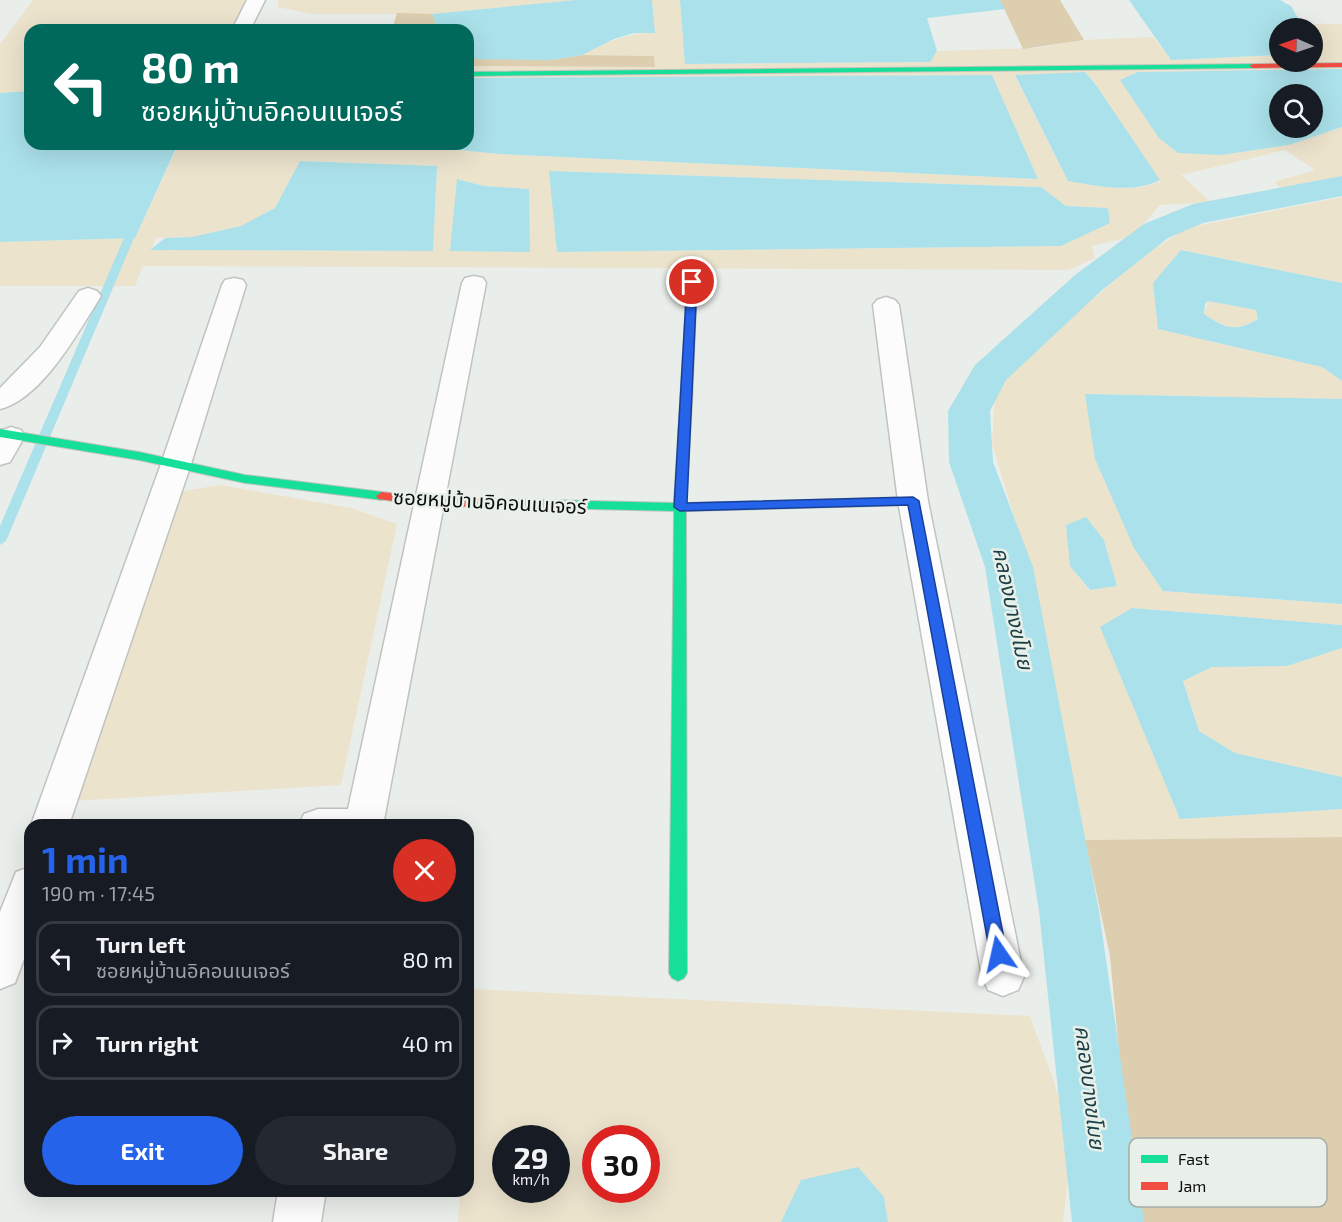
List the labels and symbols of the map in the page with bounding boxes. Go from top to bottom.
north arrow [1269,18,1323,72]
pin [666,256,717,307]
street label: ซอยหมู่บ้านอิคอนเนเจอร์ [393,484,588,520]
water label: คลองบางขโมย [989,545,1039,673]
position arrow [967,922,1031,986]
water label: คลองบางขโมย [1071,1024,1111,1152]
speed limit sign: 30 [582,1125,660,1203]
legend [1129,1138,1327,1207]
text: Fast [1178,1149,1209,1168]
text: Jam [1178,1176,1206,1195]

